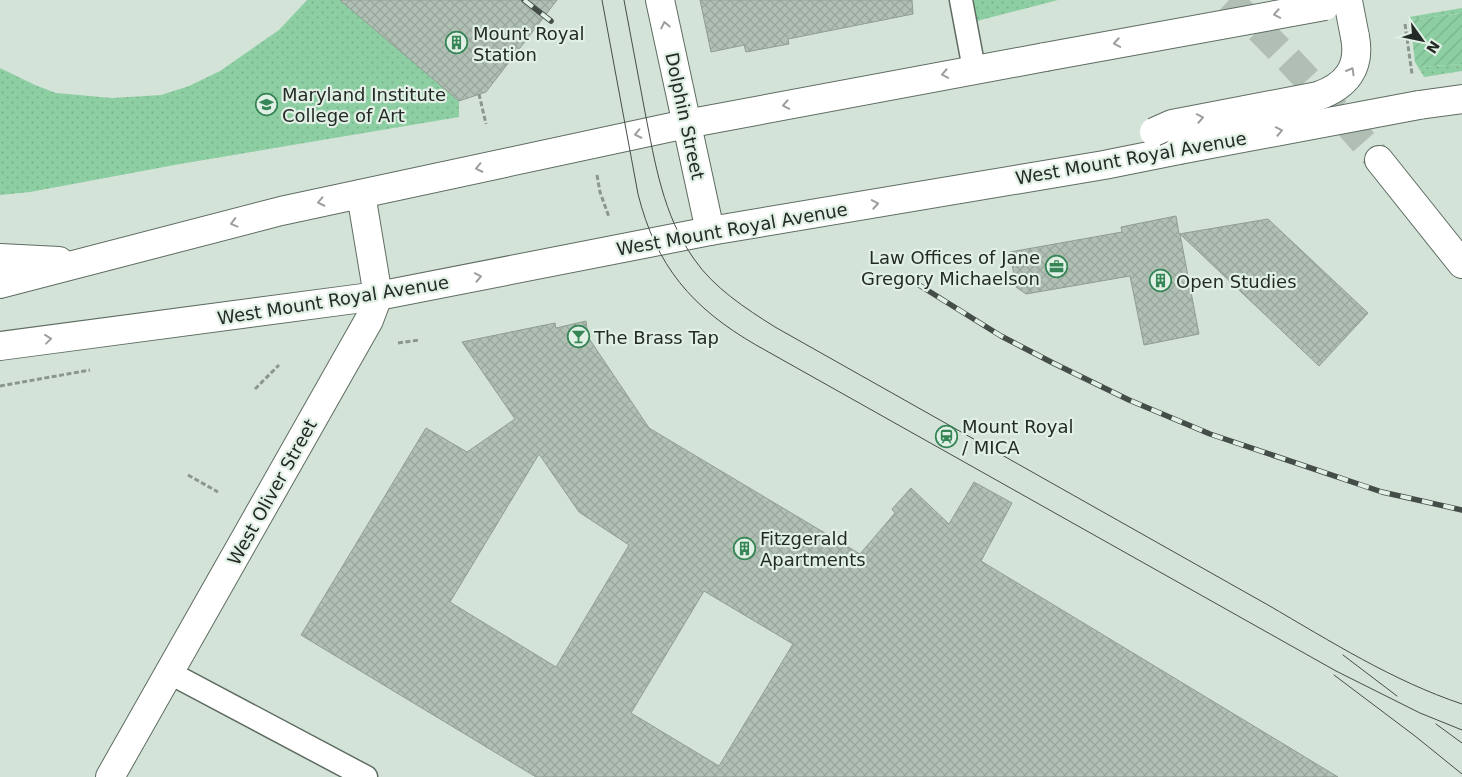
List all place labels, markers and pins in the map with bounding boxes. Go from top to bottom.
place label: Mount Royal Station [473,23,585,65]
building icon: Mount Royal Station [445,31,469,55]
place label: Maryland Institute College of Art [282,84,446,126]
school or university icon: Maryland Institute College of Art [254,92,278,116]
place label: Law Offices of Jane Gregory Michaelson [861,247,1040,289]
office icon: Law Offices of Jane Gregory Michaelson [1044,255,1068,279]
building icon: Open Studies [1148,269,1172,293]
place label: Open Studies [1176,271,1297,292]
bar icon: The Brass Tap [566,325,590,349]
place label: The Brass Tap [593,327,719,348]
place label: Mount Royal / MICA [962,416,1074,458]
station icon: Mount Royal / MICA [934,424,958,448]
place label: Fitzgerald Apartments [760,528,866,570]
building icon: Fitzgerald Apartments [732,536,756,560]

